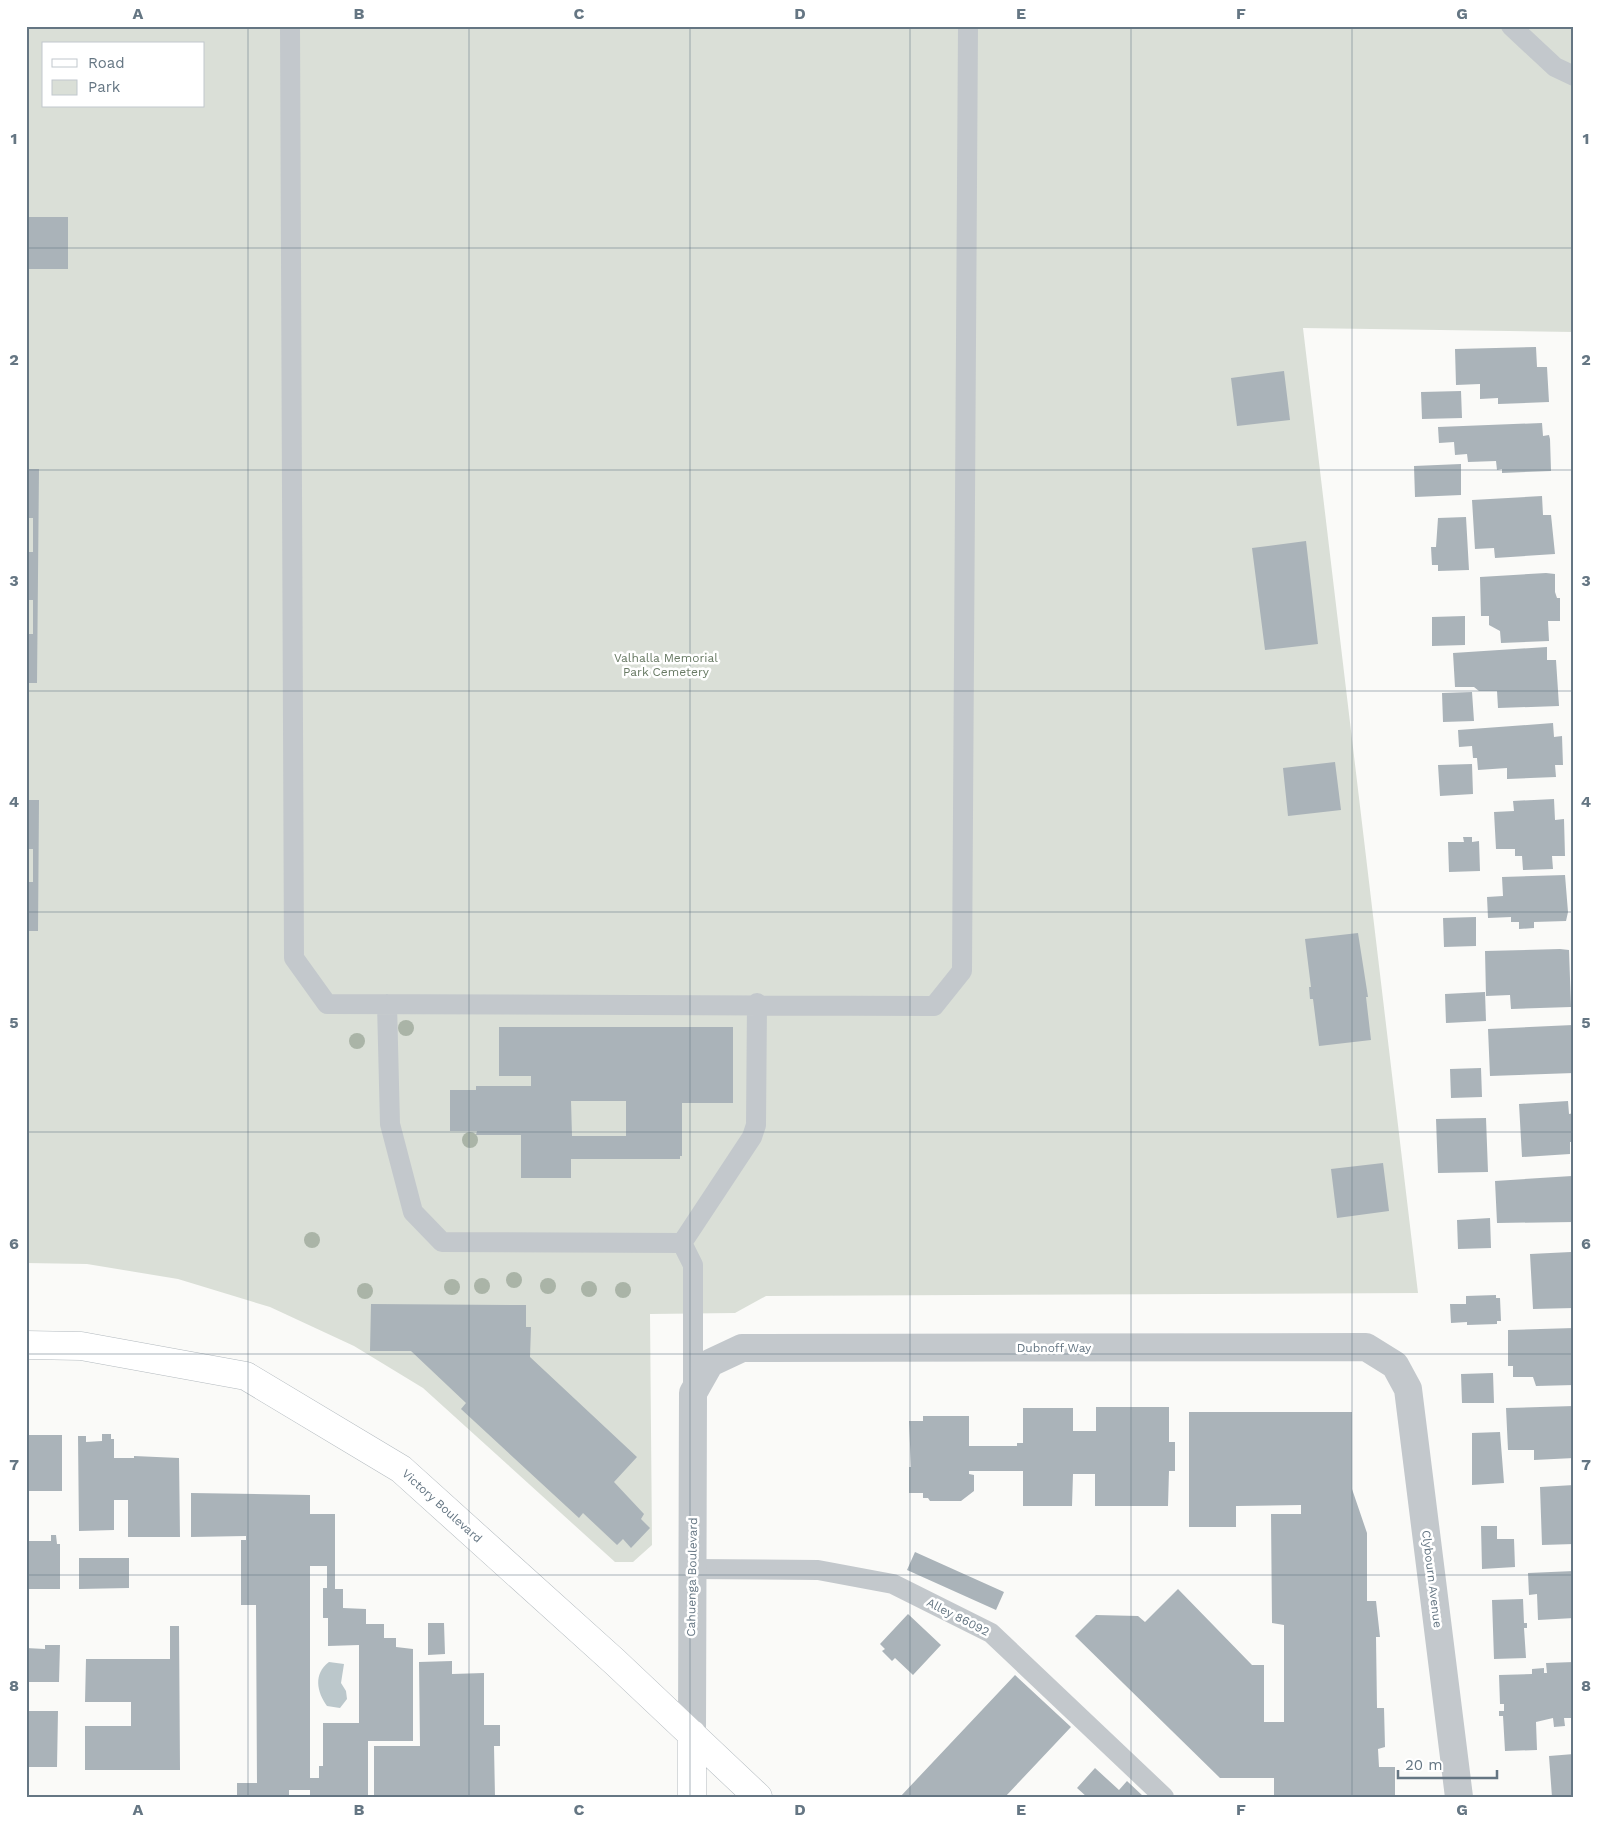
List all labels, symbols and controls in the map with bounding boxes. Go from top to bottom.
text: A [133,4,144,23]
text: B [354,4,365,23]
text: C [574,4,585,23]
text: D [794,4,806,23]
text: E [1016,4,1026,23]
text: F [1236,4,1246,23]
text: G [1456,4,1468,23]
legend [42,42,205,108]
text: Road [88,54,125,72]
text: Park [88,78,121,96]
text: 1 [11,129,17,148]
text: 1 [1583,129,1589,148]
text: 2 [9,350,19,369]
text: 2 [1581,350,1591,369]
text: 3 [9,571,19,590]
text: 3 [1581,571,1591,590]
park label: Valhalla Memorial Park Cemetery [614,651,718,679]
text: 4 [9,792,19,811]
text: 4 [1581,792,1591,811]
text: 5 [9,1013,19,1032]
text: 5 [1581,1013,1591,1032]
text: 6 [9,1234,19,1253]
text: 6 [1581,1234,1591,1253]
street label: Dubnoff Way [1017,1341,1092,1355]
text: 7 [9,1455,19,1474]
text: 7 [1581,1455,1591,1474]
street label: Victory Boulevard [399,1466,485,1546]
street label: Cahuenga Boulevard [684,1517,700,1637]
street label: Clybourn Avenue [1419,1529,1445,1629]
street label: Alley 86092 [924,1595,992,1639]
text: 8 [9,1676,19,1695]
text: 8 [1581,1676,1591,1695]
scale bar [1398,1748,1496,1780]
text: 20 m [1405,1756,1443,1774]
text: A [133,1800,144,1819]
text: B [354,1800,365,1819]
text: C [574,1800,585,1819]
text: D [794,1800,806,1819]
text: E [1016,1800,1026,1819]
text: F [1236,1800,1246,1819]
text: G [1456,1800,1468,1819]

